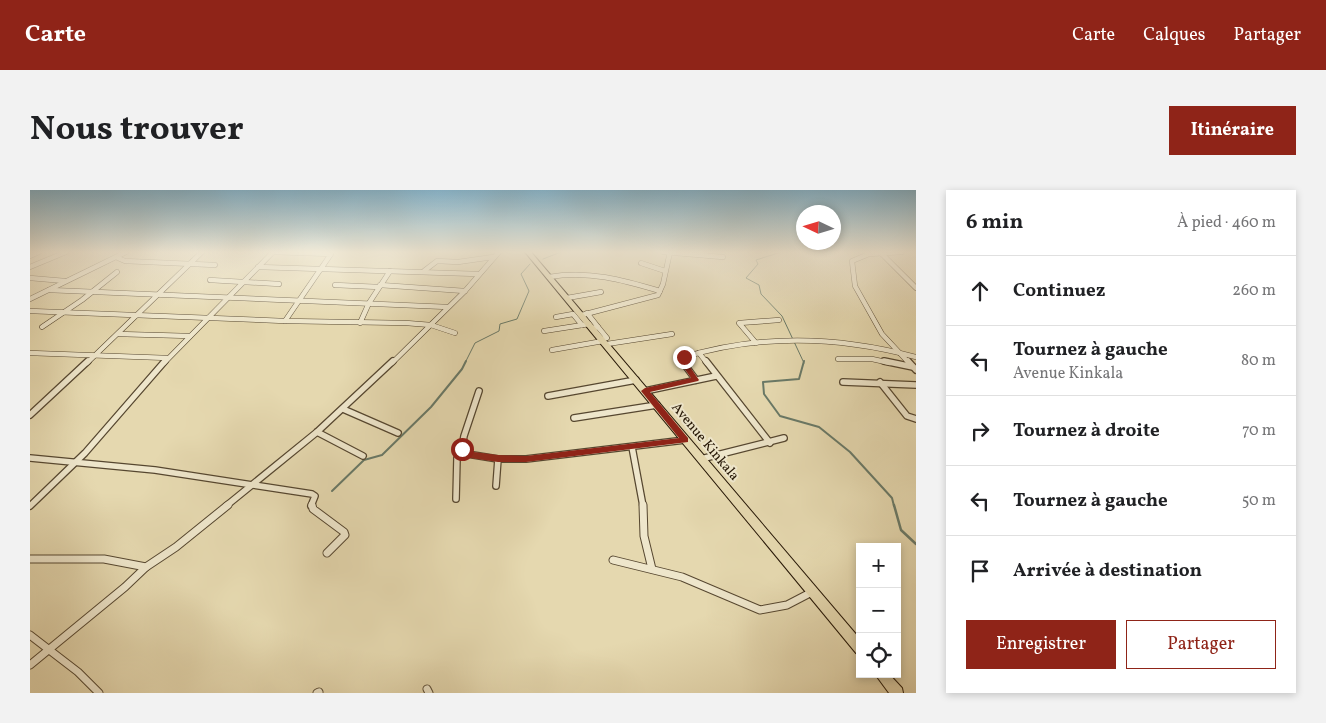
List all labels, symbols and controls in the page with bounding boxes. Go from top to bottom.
text: Carte [25,18,86,52]
text: Carte [1072,23,1115,48]
text: Calques [1143,23,1205,48]
text: Partager [1233,23,1301,48]
text: Nous trouver [30,106,244,154]
button: Itinéraire [1169,106,1296,155]
north arrow [796,205,841,250]
text: 6 min [966,208,1023,237]
text: À pied · 460 m [1177,212,1276,234]
icon: ahead [966,277,994,305]
text: Continuez [1013,278,1105,304]
text: 260 m [1232,280,1276,302]
text: Tournez à gauche [1013,337,1168,363]
route end [673,346,696,369]
icon: left [966,347,994,375]
text: 80 m [1241,350,1276,372]
text: Avenue Kinkala [1013,363,1123,385]
street label: Avenue Kinkala [667,399,743,485]
icon: right [966,417,994,445]
text: Tournez à droite [1013,418,1160,444]
text: 70 m [1242,420,1276,442]
route start [451,438,474,461]
icon: left [966,487,994,515]
text: Tournez à gauche [1013,488,1168,514]
text: 50 m [1242,490,1276,512]
map controls [856,543,901,678]
button: + [856,543,901,588]
icon: arrive [966,557,994,585]
text: Arrivée à destination [1013,558,1202,584]
button: − [856,588,901,633]
button: Enregistrer [966,620,1116,669]
button: Partager [1126,620,1276,669]
button: locate [856,633,901,678]

